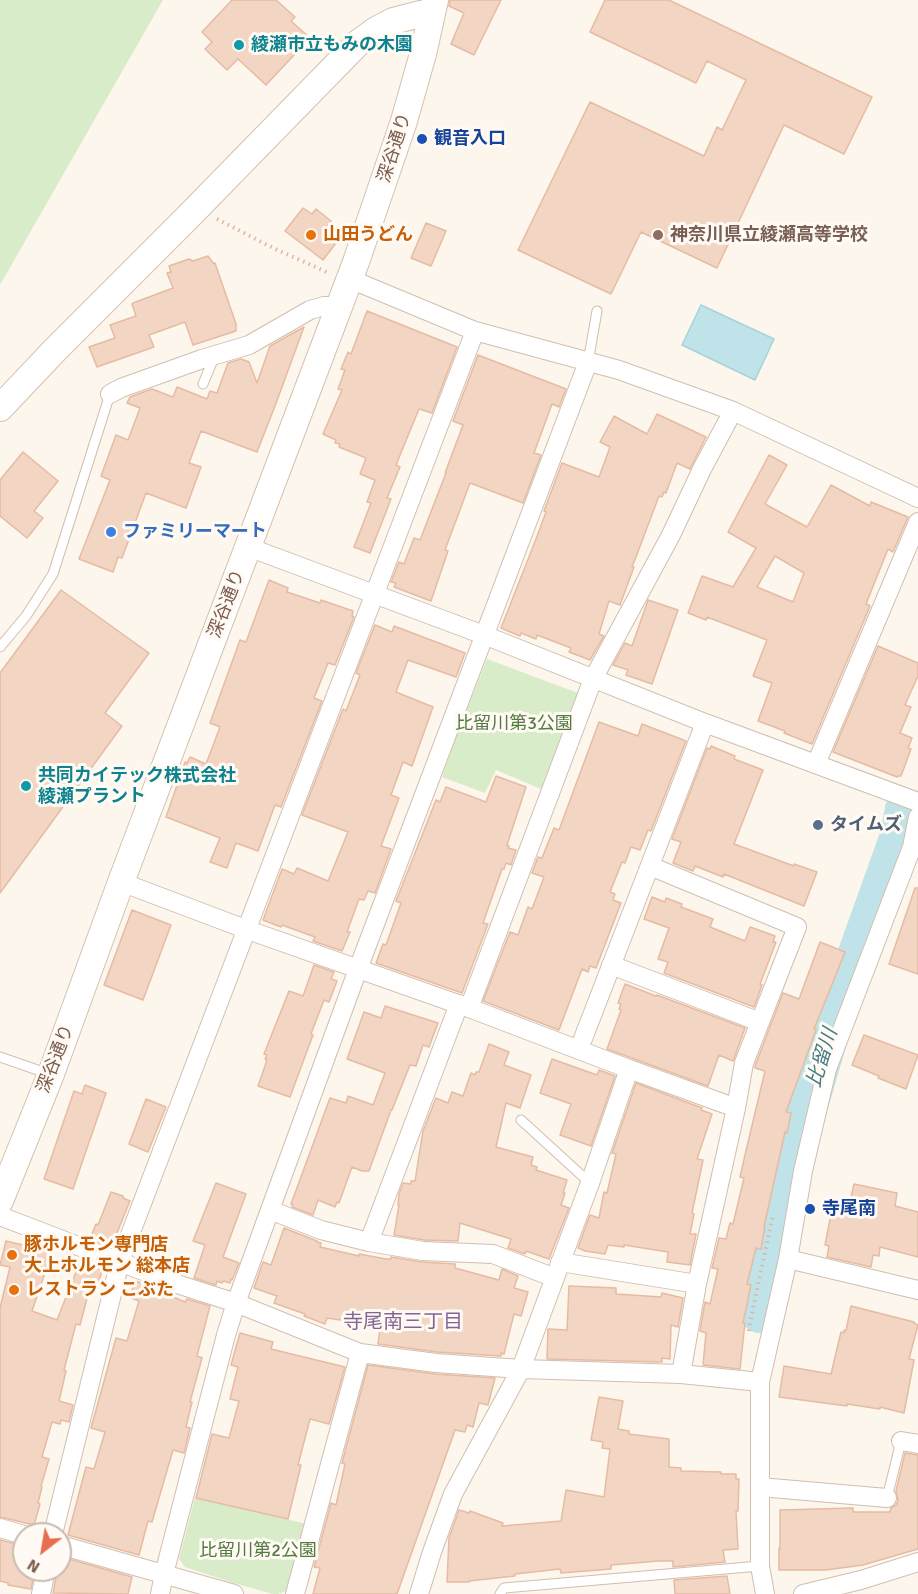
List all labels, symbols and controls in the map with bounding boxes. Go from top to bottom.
place label: 綾瀬市立もみの木園 [251,34,413,56]
marker: 綾瀬市立もみの木園 [232,38,246,52]
street label: 深谷通り [374,110,416,186]
place label: 観音入口 [434,128,506,150]
marker: 観音入口 [415,132,429,146]
place label: 山田うどん [323,224,413,246]
place label: 神奈川県立綾瀬高等学校 [670,224,868,246]
marker: 山田うどん [304,228,318,242]
marker: 神奈川県立綾瀬高等学校 [651,228,665,242]
place label: ファミリーマート [123,521,267,543]
marker: ファミリーマート [104,525,118,539]
street label: 深谷通り [204,567,250,641]
park label: 比留川第3公園 [455,713,573,735]
place label: 共同カイテック株式会社 綾瀬プラント [38,765,236,808]
marker: 共同カイテック株式会社 綾瀬プラント [19,779,33,793]
place label: タイムズ [830,814,902,836]
marker: タイムズ [811,818,825,832]
street label: 深谷通り [33,1022,79,1096]
water label: 比留川 [803,1026,843,1090]
place label: 寺尾南 [822,1198,876,1220]
marker: 寺尾南 [803,1202,817,1216]
place label: 豚ホルモン専門店 大上ホルモン 総本店 [24,1234,190,1276]
marker: 豚ホルモン専門店 大上ホルモン 総本店 [5,1248,19,1262]
place label: レストラン こぶた [26,1279,174,1301]
marker: レストラン こぶた [7,1283,21,1297]
district label: 寺尾南三丁目 [343,1311,463,1335]
north arrow [12,1522,72,1582]
park label: 比留川第2公園 [199,1540,317,1562]
text: N [24,1554,44,1577]

